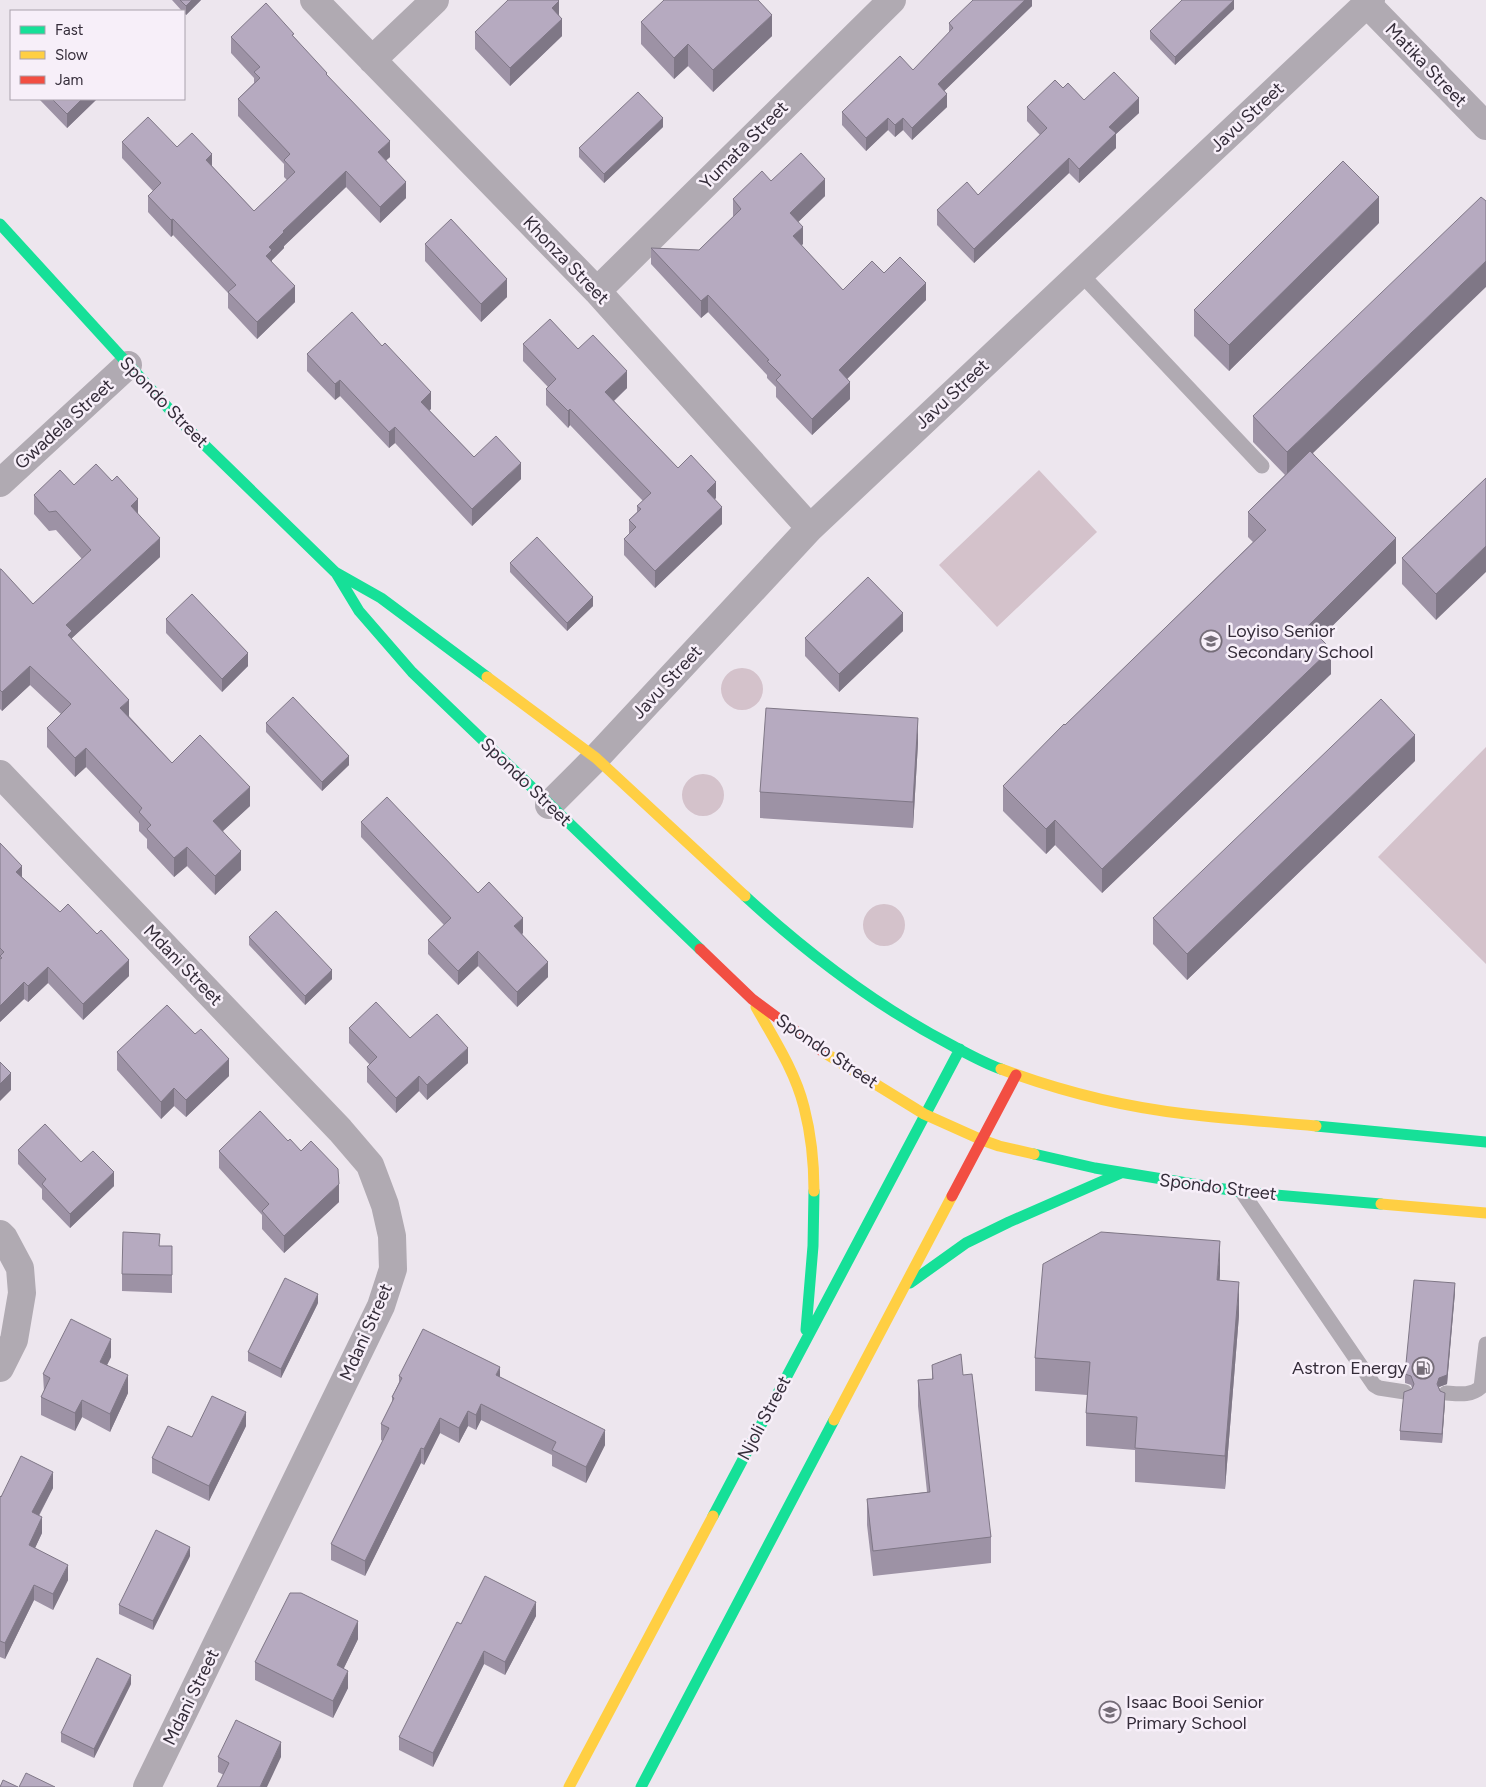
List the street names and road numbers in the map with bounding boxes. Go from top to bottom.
street label: Matika Street [1381,19,1472,112]
street label: Javu Street [1206,77,1288,157]
street label: Yumata Street [695,96,793,194]
street label: Khonza Street [518,211,614,309]
street label: Spondo Street [115,352,213,452]
street label: Javu Street [911,354,993,434]
street label: Gwadela Street [10,374,118,474]
street label: Javu Street [627,641,707,723]
street label: Spondo Street [476,733,576,831]
street label: Mdani Street [139,920,227,1010]
street label: Spondo Street [772,1009,882,1093]
street label: Spondo Street [1158,1169,1278,1205]
street label: Mdani Street [335,1280,397,1384]
street label: Njoli Street [733,1372,795,1464]
street label: Mdani Street [158,1645,224,1749]

